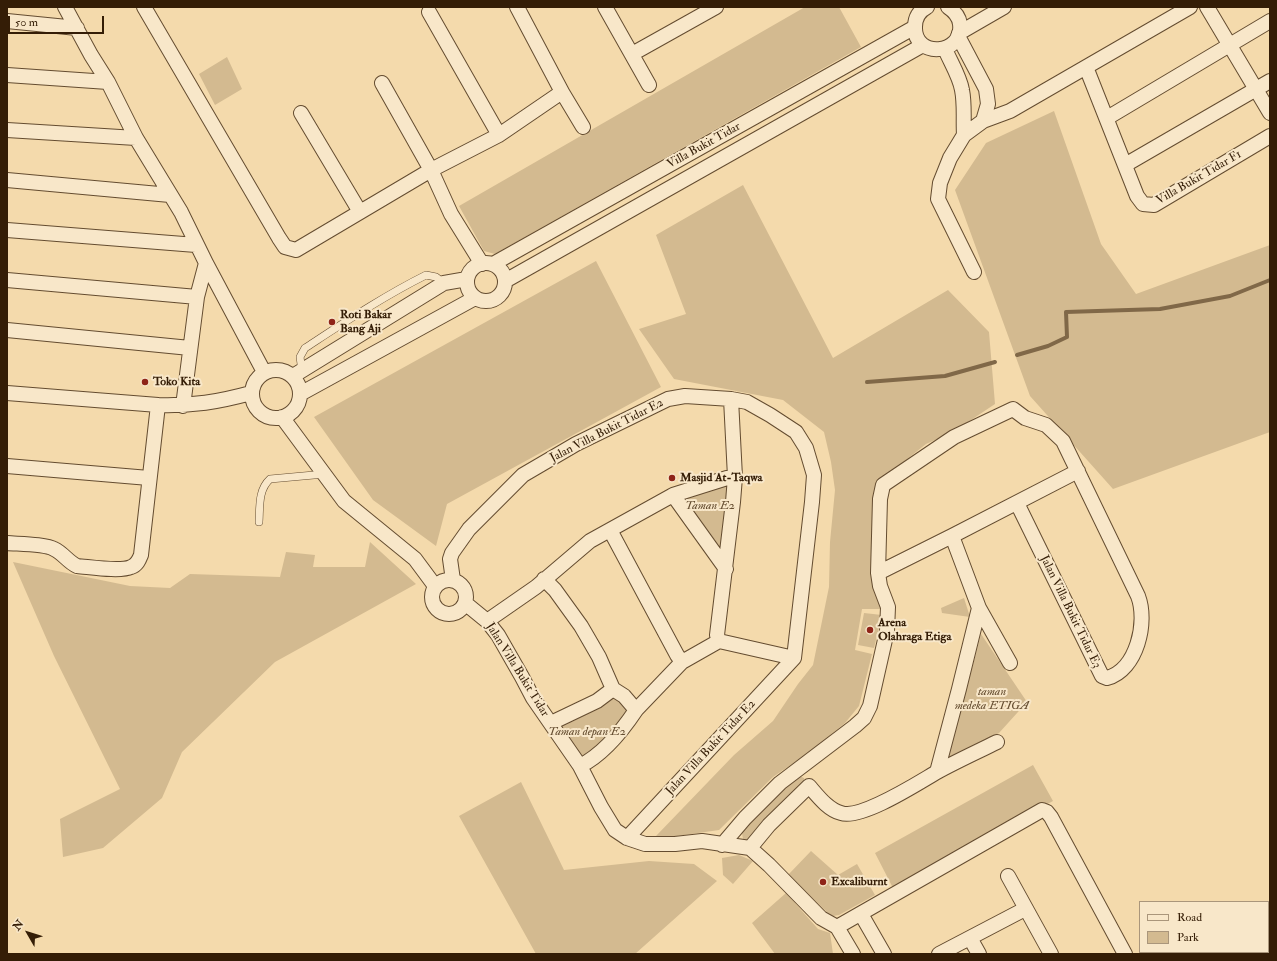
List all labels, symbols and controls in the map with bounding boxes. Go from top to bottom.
scale bar [10,8,106,34]
text: 50 m [15,15,38,30]
street label: Villa Bukit Tidar [665,120,743,172]
street label: Villa Bukit Tidar F1 [1154,148,1244,208]
place label: Roti Bakar Bang Aji [340,308,392,336]
marker: Roti Bakar Bang Aji [327,317,337,327]
place label: Toko Kita [153,375,200,389]
marker: Toko Kita [140,377,150,387]
street label: Jalan Villa Bukit Tidar E2 [548,396,666,466]
place label: Masjid At-Taqwa [680,471,763,485]
marker: Masjid At-Taqwa [667,473,677,483]
park label: Taman E2 [685,499,735,513]
street label: Jalan Villa Bukit Tidar E3 [1036,553,1104,671]
place label: Arena Olahraga Etiga [878,616,951,644]
street label: Jalan Villa Bukit Tidar [482,620,552,720]
marker: Arena Olahraga Etiga [865,625,875,635]
park label: taman medeka ETIGA [955,685,1029,713]
street label: Jalan Villa Bukit Tidar E2 [663,697,759,799]
park label: Taman depan E2 [548,725,626,739]
place label: Excaliburnt [831,875,887,889]
marker: Excaliburnt [818,877,828,887]
legend [1139,901,1269,953]
text: Road [1177,910,1202,925]
north arrow [8,913,48,953]
text: N [10,917,26,933]
text: Park [1177,930,1199,945]

